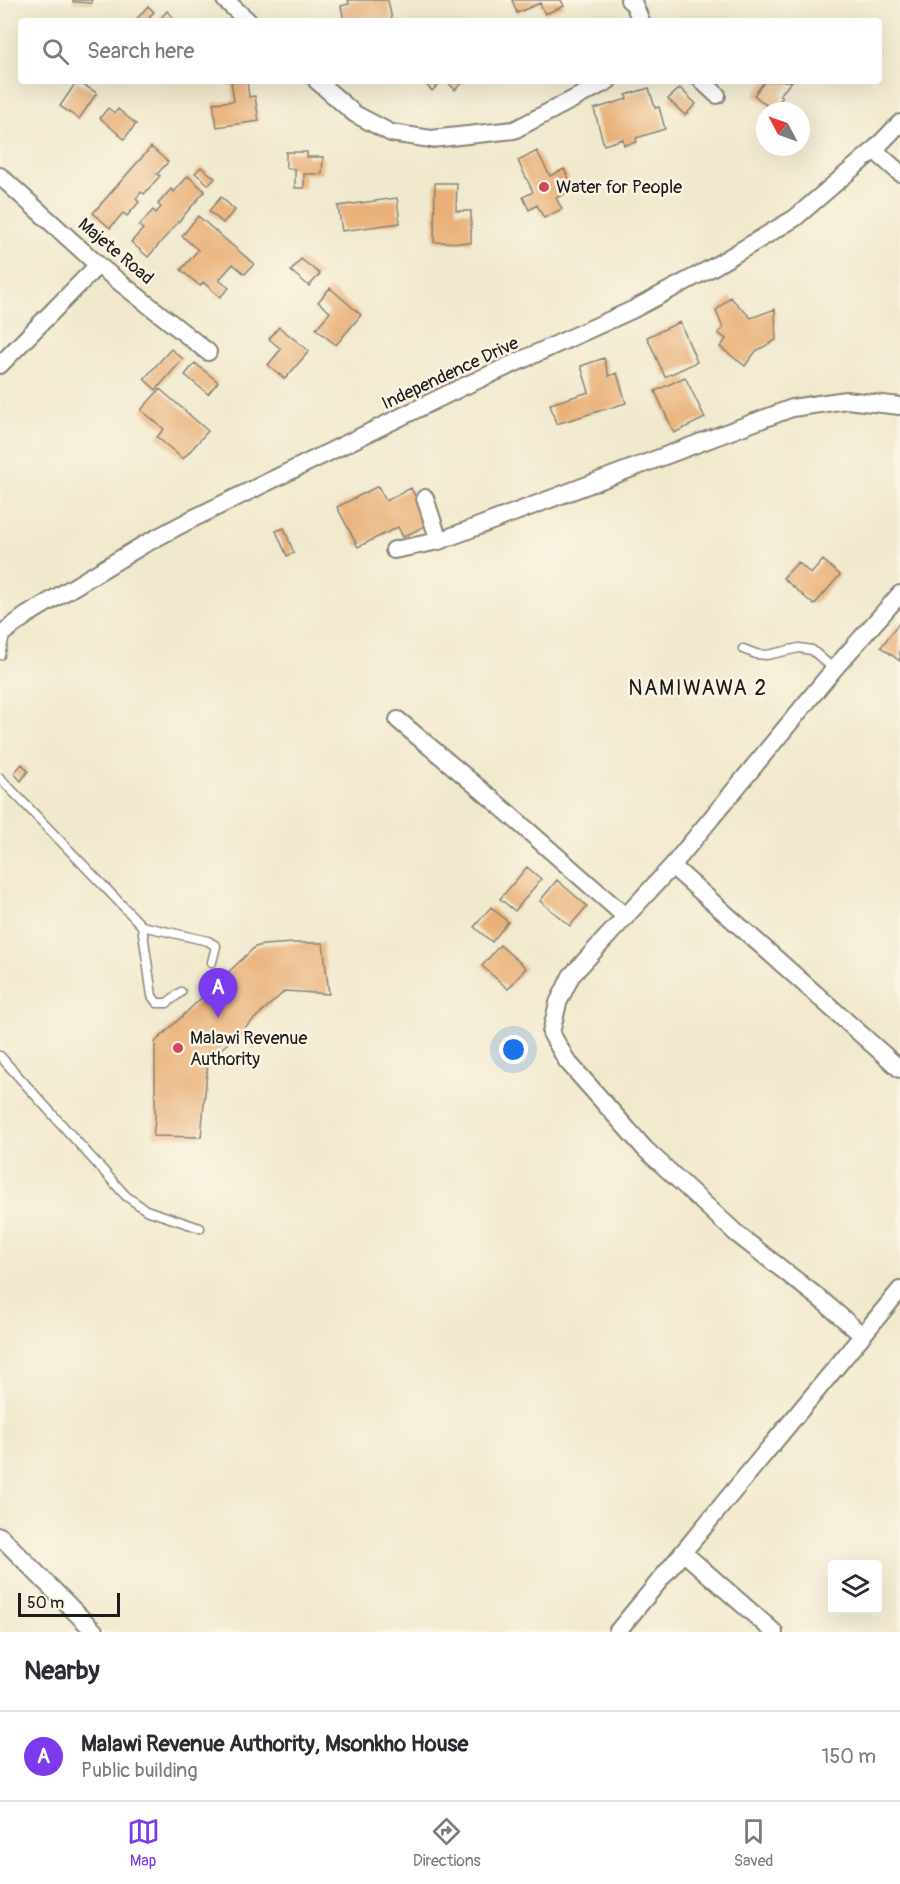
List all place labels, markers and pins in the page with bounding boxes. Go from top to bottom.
place label: Water for People [556,176,682,199]
marker: Water for People [537,180,551,194]
pin: A [198,968,238,1018]
place label: Malawi Revenue Authority [190,1027,307,1071]
marker: Malawi Revenue Authority [171,1041,185,1055]

